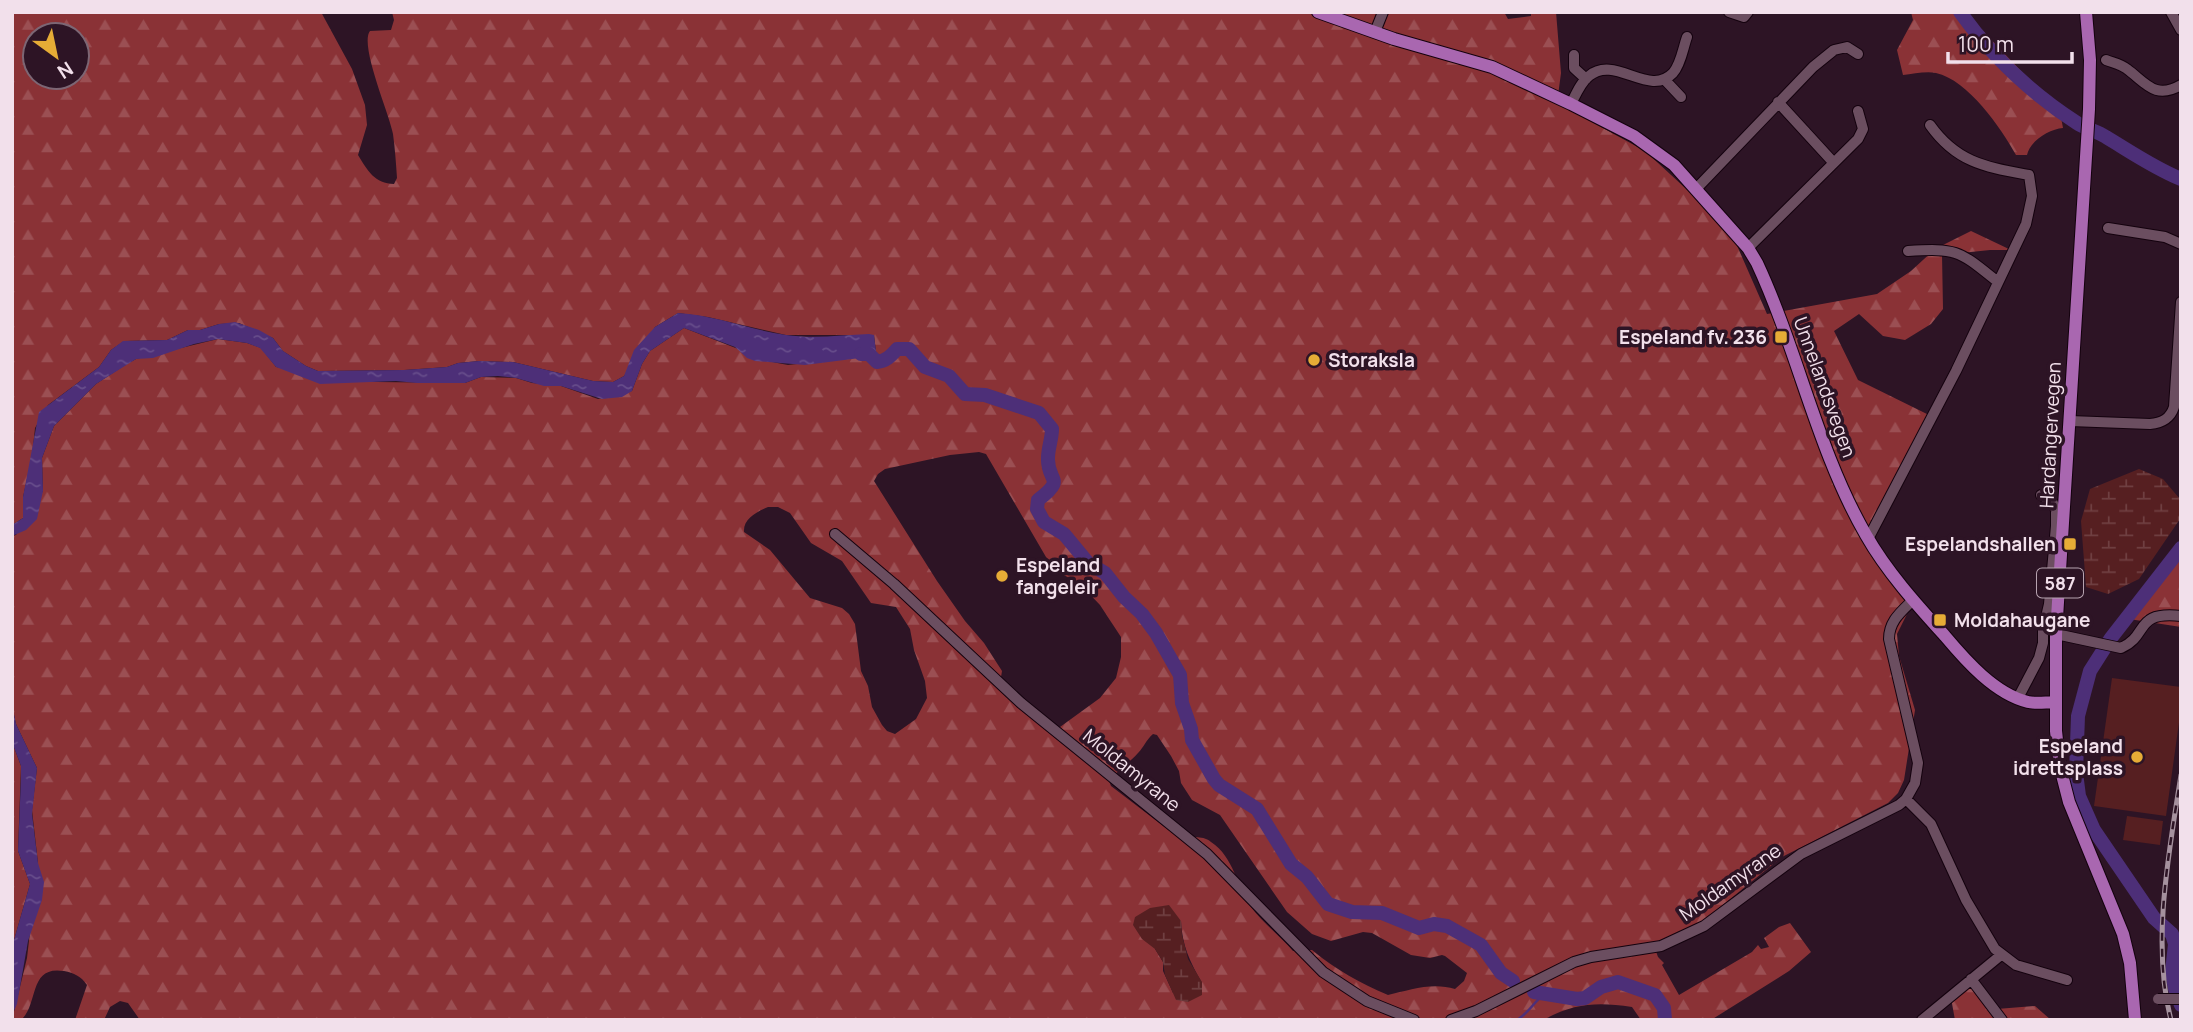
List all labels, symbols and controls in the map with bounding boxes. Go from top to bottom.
north arrow [21,21,91,91]
scale bar [1948,21,2072,65]
text: 100 m [1958,30,2014,58]
text: N [52,56,78,85]
street label: Unnelandsvegen [1788,313,1862,461]
place label: Espeland fv. 236 [1619,324,1767,350]
marker: Espeland fv. 236 [1773,329,1789,345]
place label: Storaksla [1328,347,1415,373]
marker: Storaksla [1306,352,1322,368]
street label: Hardangervegen [2033,361,2067,509]
place label: Espelandshallen [1905,531,2056,557]
marker: Espelandshallen [2062,536,2078,552]
place label: Espeland fangeleir [1016,552,1100,600]
marker: Espeland fangeleir [994,568,1010,584]
road number: 587 [2037,568,2083,598]
place label: Moldahaugane [1954,607,2091,633]
marker: Moldahaugane [1932,612,1948,628]
street label: Moldamyrane [1078,723,1186,817]
place label: Espeland idrettsplass [2013,733,2123,781]
marker: Espeland idrettsplass [2129,749,2145,765]
street label: Moldamyrane [1674,837,1786,927]

